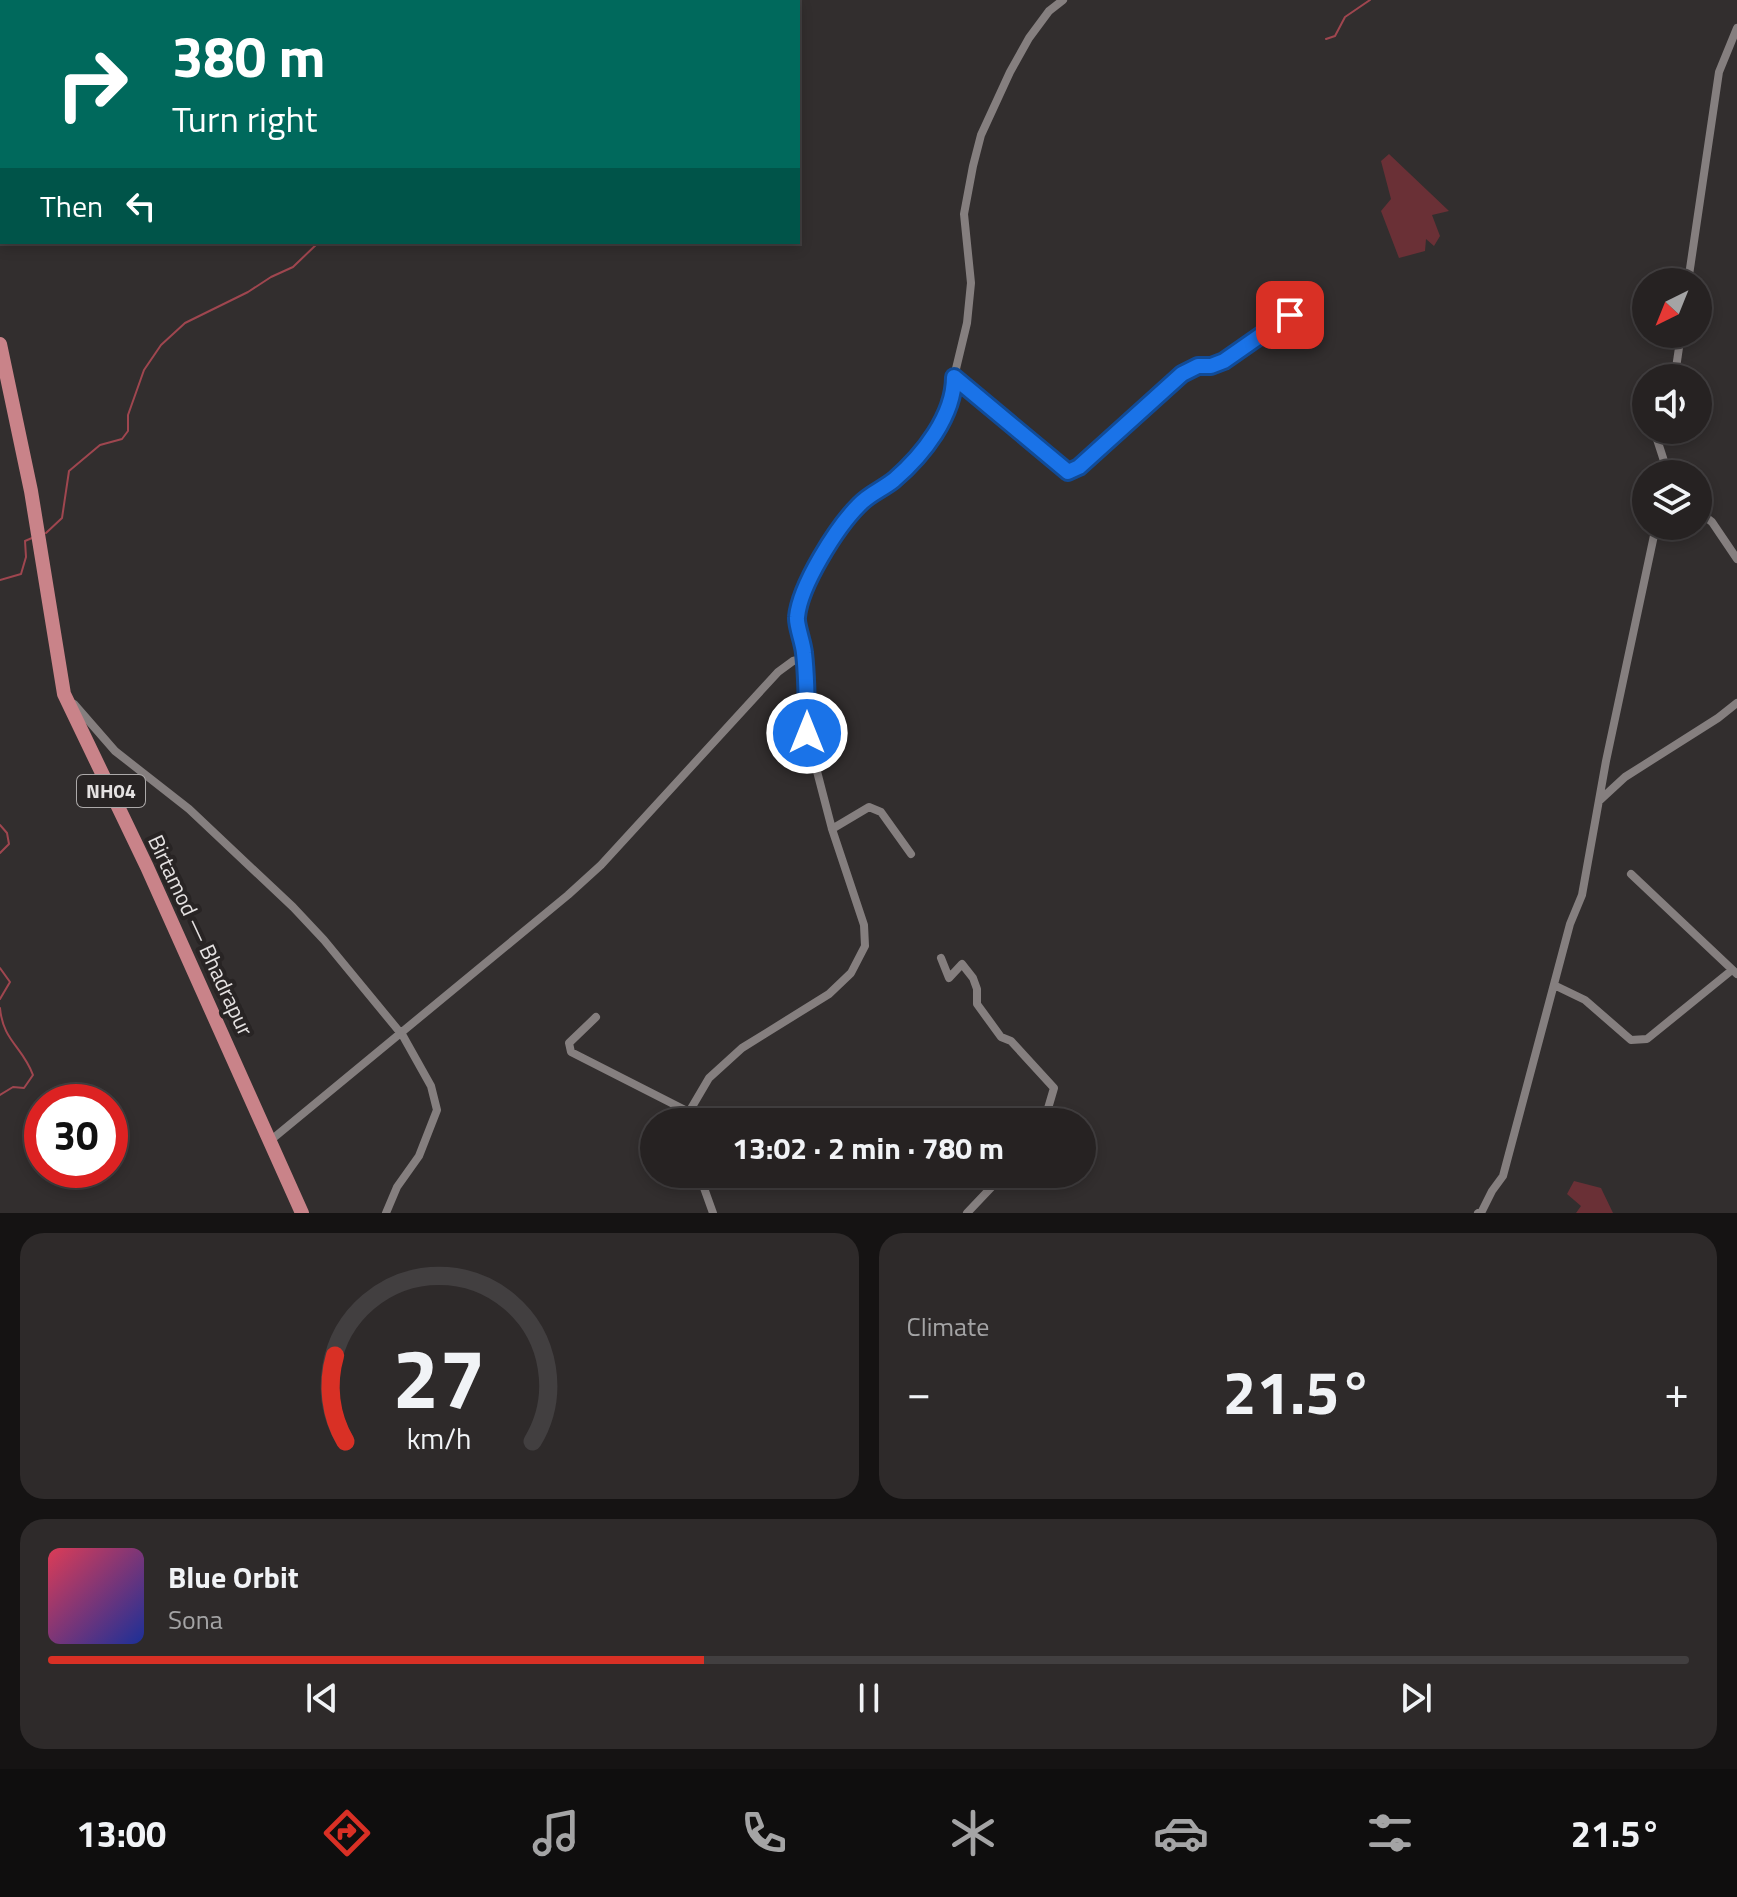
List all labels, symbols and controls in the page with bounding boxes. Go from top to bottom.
text: 380 m [172,14,325,99]
icon: right [40,32,144,136]
text: Turn right [172,91,317,146]
text: Then [40,183,103,229]
icon: left [119,184,163,228]
north arrow [1632,268,1712,348]
map controls [1632,268,1712,540]
pin [1256,281,1324,349]
icon: arrive [1268,293,1312,337]
button: sound [1632,364,1712,444]
button: layers [1632,460,1712,540]
position arrow [765,691,849,775]
road number: NH04 [77,775,145,807]
street label: Birtamod — Bhadrapur [139,829,263,1042]
speed limit sign: 30 [24,1084,128,1188]
text: 13:02 · 2 min · 780 m [732,1125,1004,1171]
text: Climate [907,1307,989,1346]
text: 27 [393,1314,486,1440]
text: 21.5° [1223,1346,1373,1437]
text: − [907,1358,931,1425]
text: + [1664,1358,1689,1425]
text: km/h [407,1417,472,1460]
text: Blue Orbit [168,1554,299,1600]
text: Sona [168,1600,223,1639]
icon: previous [300,1676,344,1720]
icon: pause [847,1676,891,1720]
icon: next [1394,1676,1438,1720]
icon: directions [319,1805,375,1861]
icon: music [528,1805,584,1861]
icon: phone [736,1805,792,1861]
icon: climate [945,1805,1001,1861]
icon: car [1153,1805,1209,1861]
icon: filters [1362,1805,1418,1861]
text: 13:00 [76,1806,166,1861]
text: 21.5° [1571,1806,1661,1861]

